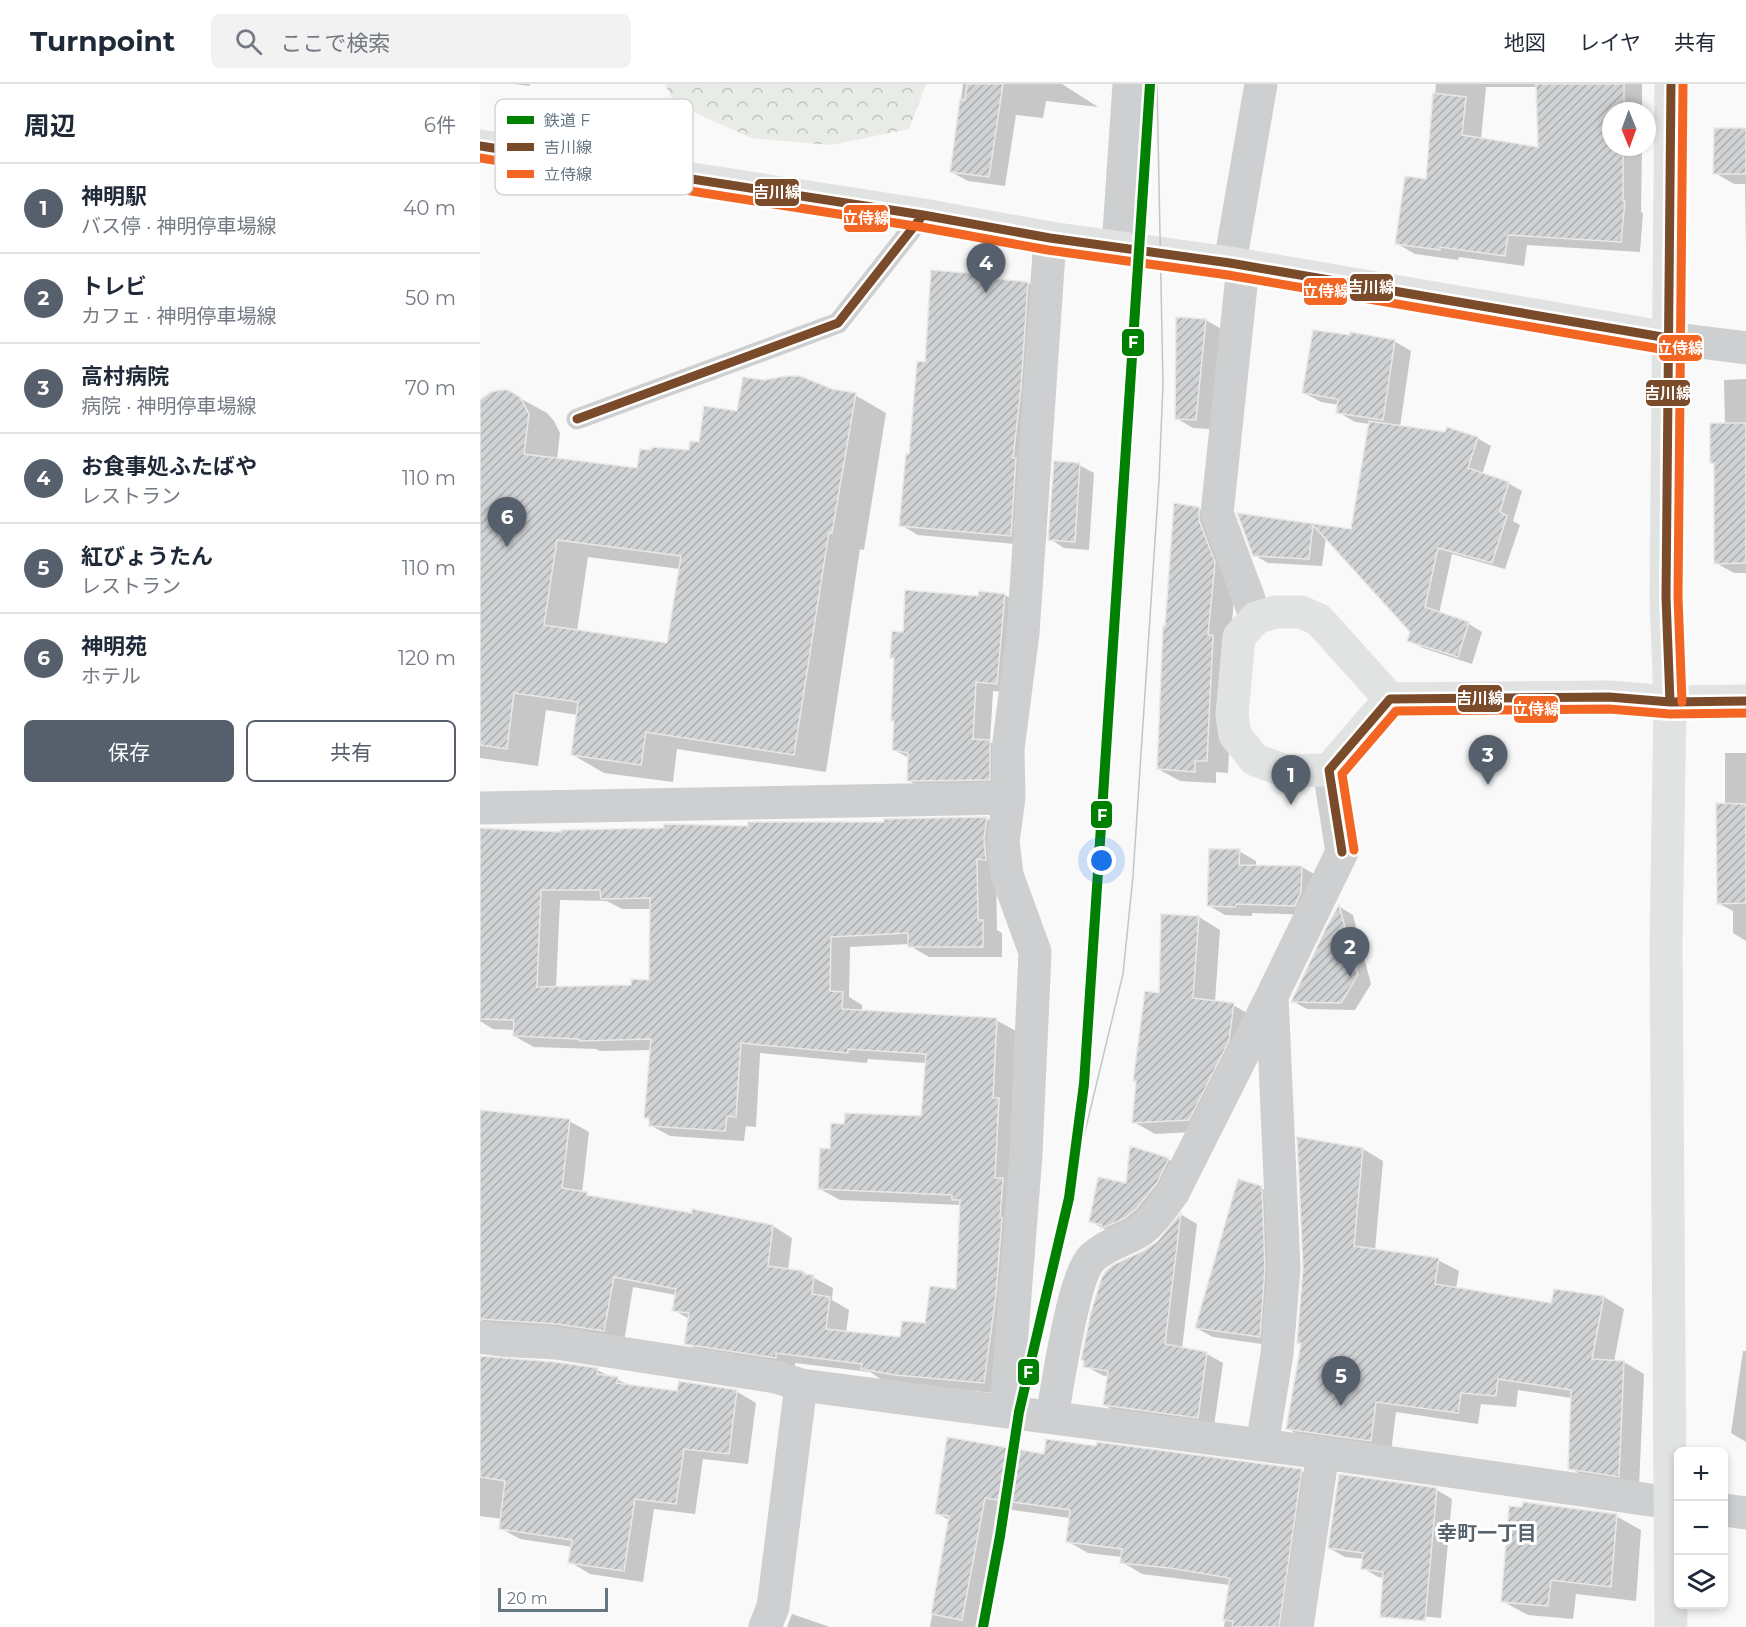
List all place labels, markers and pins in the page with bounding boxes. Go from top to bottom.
pin: 4 [966,244,1006,293]
pin: 6 [488,498,526,547]
pin: 3 [1468,736,1508,785]
pin: 1 [1272,756,1310,805]
pin: 2 [1330,928,1370,977]
pin: 5 [1322,1356,1360,1406]

